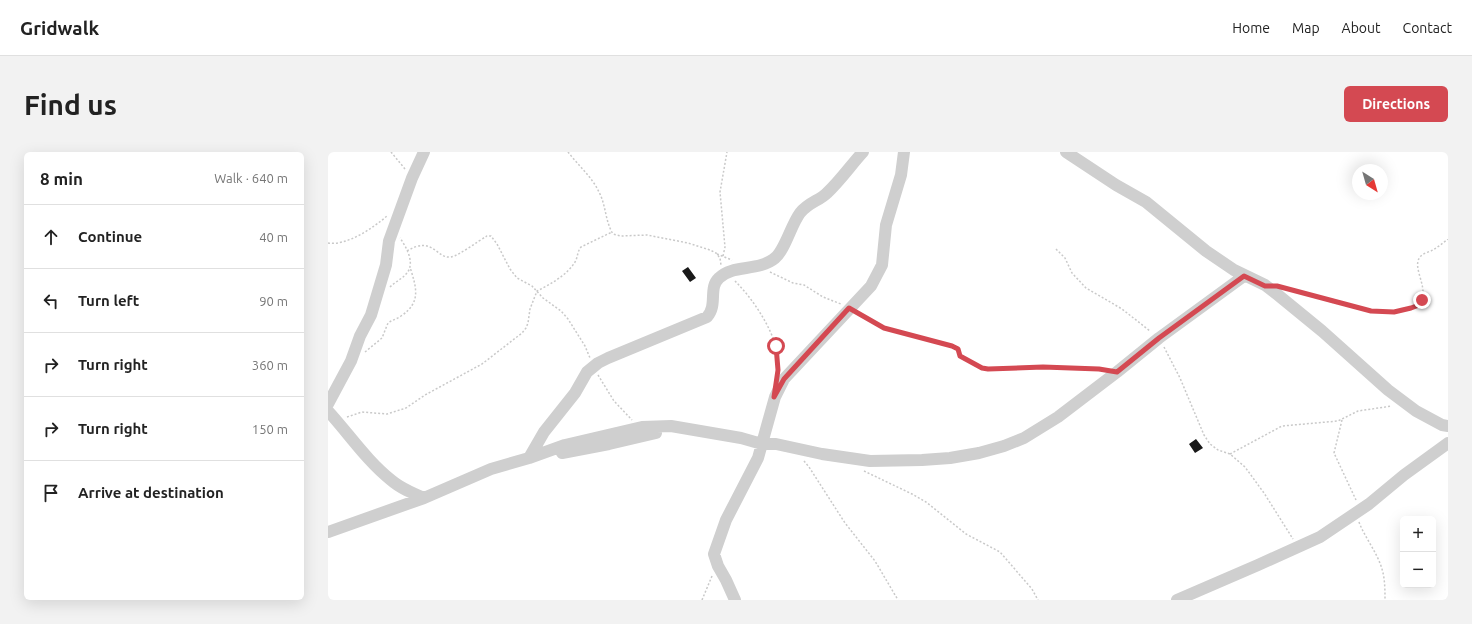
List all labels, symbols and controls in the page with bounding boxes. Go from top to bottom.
text: Gridwalk [20,17,99,39]
text: Home [1232,20,1270,36]
text: Map [1292,20,1320,36]
text: About [1342,20,1381,36]
text: Contact [1403,20,1452,36]
button: Directions [1344,86,1448,122]
text: Find us [24,89,117,120]
north arrow [1352,164,1388,200]
text: 8 min [40,169,83,188]
text: Walk · 640 m [214,171,288,185]
icon: ahead [40,226,62,248]
text: Continue [78,228,142,245]
text: 40 m [259,230,288,244]
icon: left [40,290,62,312]
route end [1413,291,1431,309]
text: Turn left [78,292,139,309]
text: 90 m [259,294,288,308]
route start [767,337,785,355]
icon: right [40,354,62,376]
text: Turn right [78,356,148,373]
text: 360 m [252,358,288,372]
icon: right [40,418,62,440]
text: Turn right [78,420,148,437]
text: 150 m [252,422,288,436]
icon: arrive [40,482,62,504]
text: Arrive at destination [78,484,224,501]
map controls [1400,516,1436,588]
button: + [1400,516,1436,552]
button: − [1400,552,1436,588]

